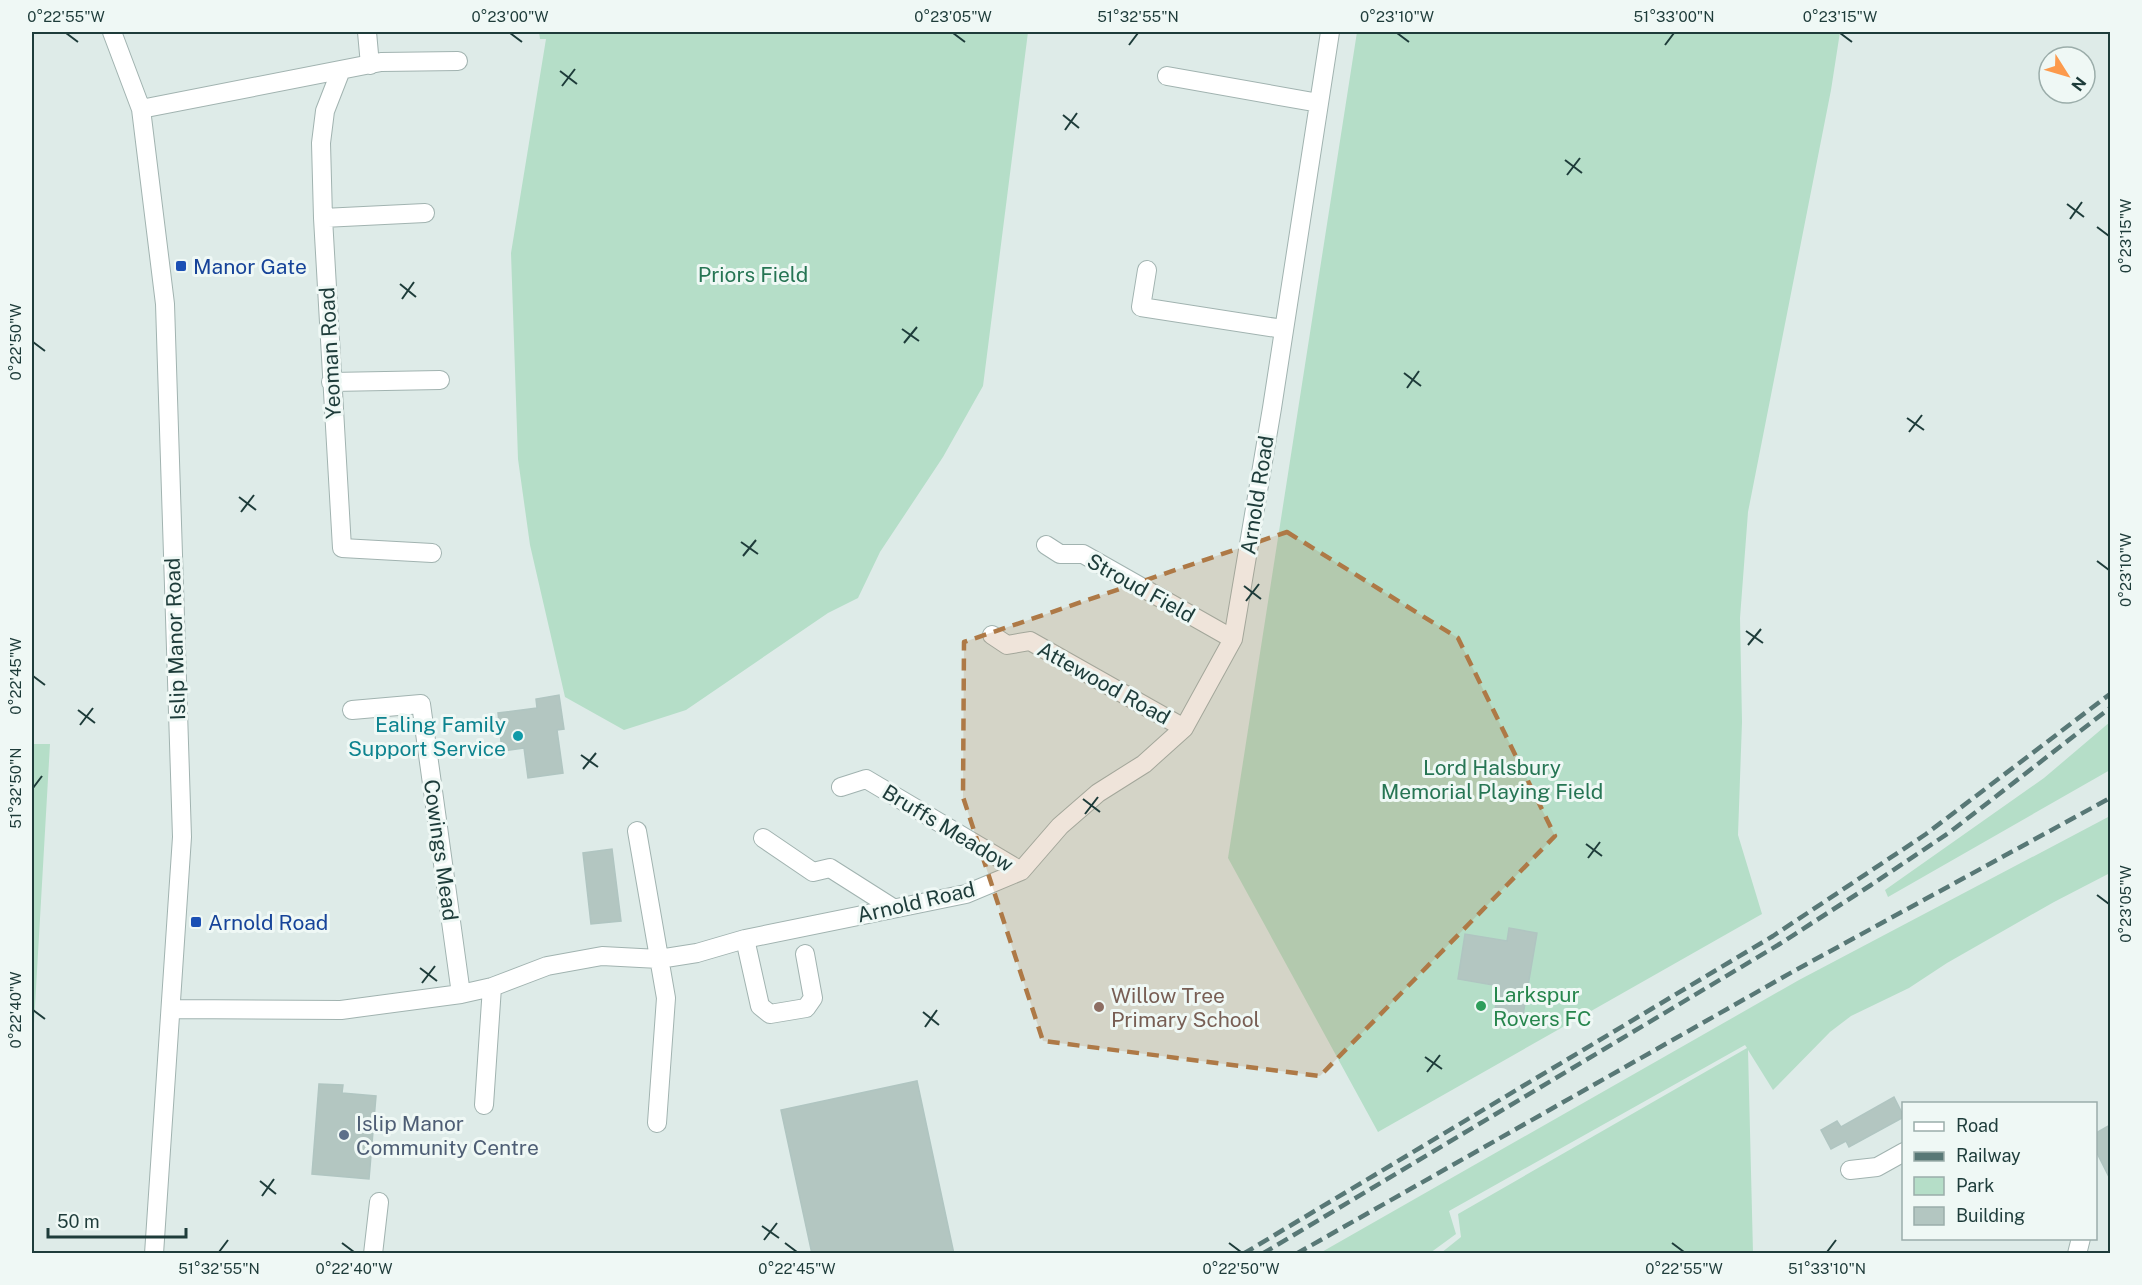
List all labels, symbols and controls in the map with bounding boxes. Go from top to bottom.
text: 0°22'55"W [27,8,105,25]
text: 0°23'00"W [471,8,549,25]
text: 0°23'05"W [914,8,992,25]
text: 51°32'55"N [1097,8,1179,25]
text: 0°23'10"W [1360,8,1434,25]
text: 51°33'00"N [1633,8,1715,25]
text: 0°23'15"W [1803,8,1877,25]
north arrow [2037,45,2097,105]
text: N [2067,73,2090,94]
text: 0°23'15"W [2117,199,2134,273]
place label: Manor Gate [193,254,307,279]
marker: Manor Gate [174,259,188,273]
park label: Priors Field [698,262,808,287]
street label: Yeoman Road [314,286,346,420]
text: 0°22'50"W [7,303,24,381]
street label: Arnold Road [1235,434,1279,556]
text: 0°23'10"W [2117,533,2134,607]
street label: Stroud Field [1083,548,1199,628]
street label: Islip Manor Road [160,557,190,721]
street label: Attewood Road [1033,636,1175,730]
text: 0°22'45"W [7,637,24,715]
place label: Ealing Family Support Service [348,712,506,761]
marker: Ealing Family Support Service [511,729,525,743]
text: 51°32'50"N [7,747,24,829]
park label: Lord Halsbury Memorial Playing Field [1381,755,1603,804]
street label: Cowings Mead [419,778,463,922]
street label: Bruffs Meadow [878,779,1018,877]
text: 0°23'05"W [2117,865,2134,943]
street label: Arnold Road [855,876,977,928]
place label: Arnold Road [208,910,328,935]
marker: Arnold Road [189,915,203,929]
text: 0°22'40"W [7,971,24,1049]
place label: Larkspur Rovers FC [1493,982,1592,1031]
place label: Willow Tree Primary School [1111,983,1260,1032]
marker: Larkspur Rovers FC [1474,999,1488,1013]
marker: Willow Tree Primary School [1092,1000,1106,1014]
legend [1902,1102,2097,1240]
place label: Islip Manor Community Centre [356,1111,539,1160]
text: Road [1956,1115,1999,1136]
marker: Islip Manor Community Centre [337,1128,351,1142]
text: Railway [1956,1145,2021,1166]
text: Park [1956,1175,1994,1196]
scale bar [48,1201,186,1239]
text: Building [1956,1205,2025,1226]
text: 50 m [57,1211,100,1232]
text: 51°32'55"N [178,1260,260,1277]
text: 0°22'40"W [315,1260,393,1277]
text: 0°22'45"W [758,1260,836,1277]
text: 0°22'50"W [1202,1260,1280,1277]
text: 0°22'55"W [1645,1260,1723,1277]
text: 51°33'10"N [1788,1260,1866,1277]

